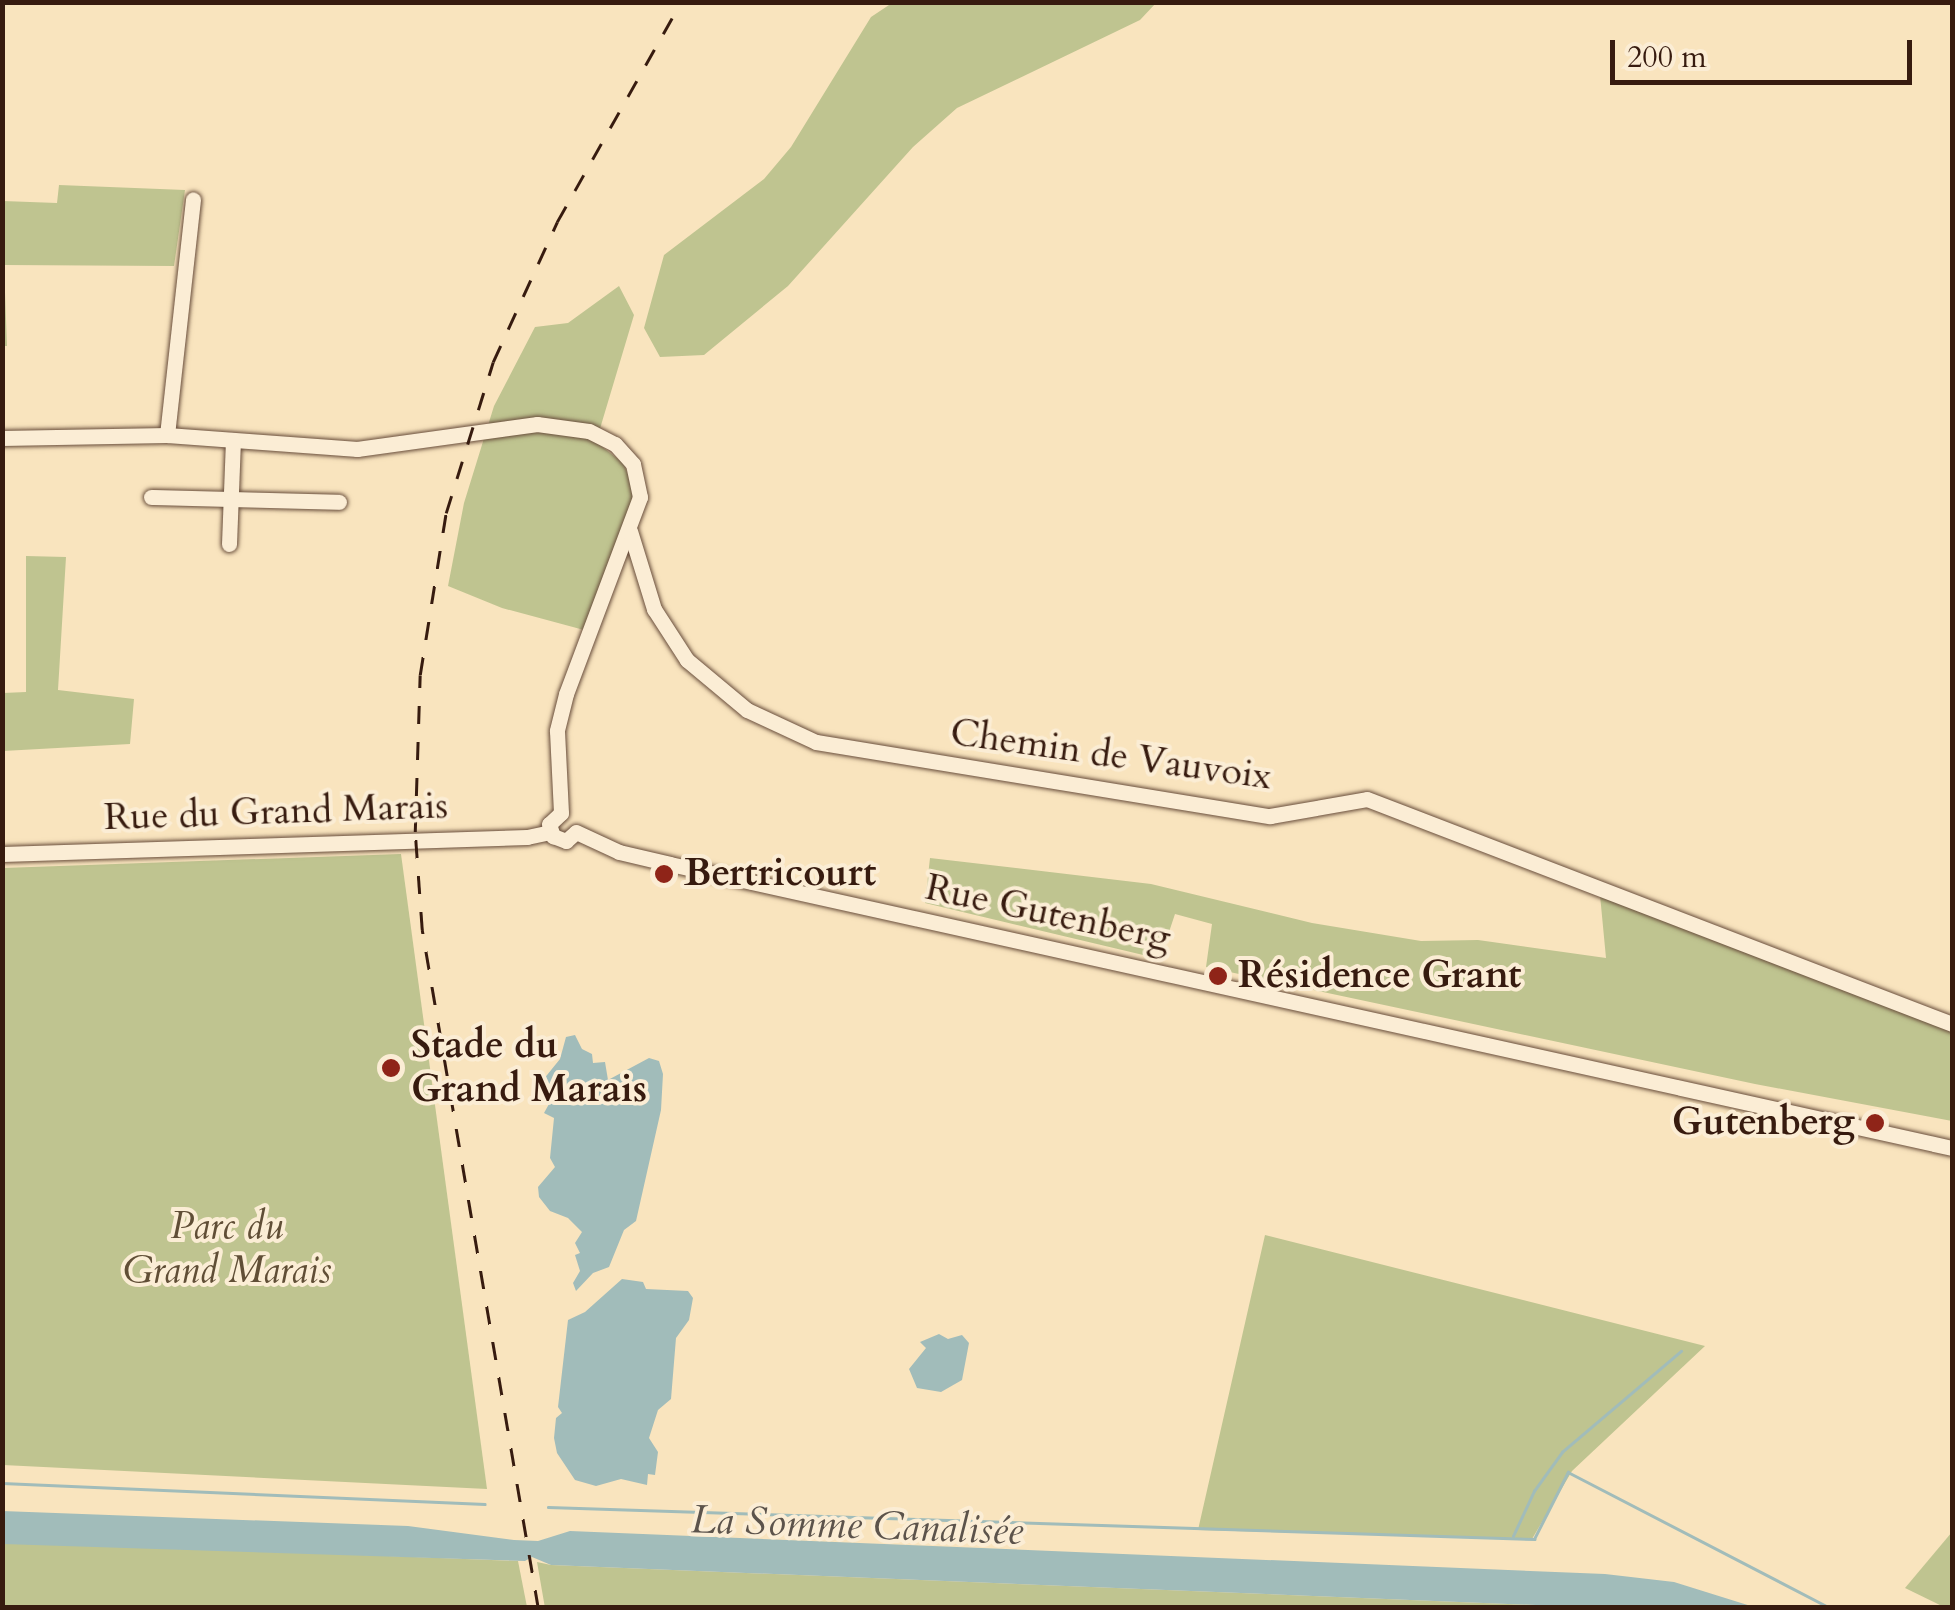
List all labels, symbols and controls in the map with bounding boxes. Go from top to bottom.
scale bar [1615,20,1918,82]
text: 200 m [1627,37,1707,78]
street label: Chemin de Vauvoix [947,710,1275,800]
street label: Rue du Grand Marais [103,783,449,841]
place label: Bertricourt [684,851,876,897]
marker: Bertricourt [653,863,675,885]
street label: Rue Gutenberg [921,865,1175,961]
place label: Résidence Grant [1238,953,1521,999]
marker: Résidence Grant [1207,965,1229,987]
place label: Stade du Grand Marais [411,1023,647,1112]
marker: Stade du Grand Marais [380,1057,402,1079]
place label: Gutenberg [1672,1100,1855,1146]
marker: Gutenberg [1864,1112,1886,1134]
park label: Parc du Grand Marais [123,1204,331,1294]
water label: La Somme Canalisée [690,1496,1024,1556]

